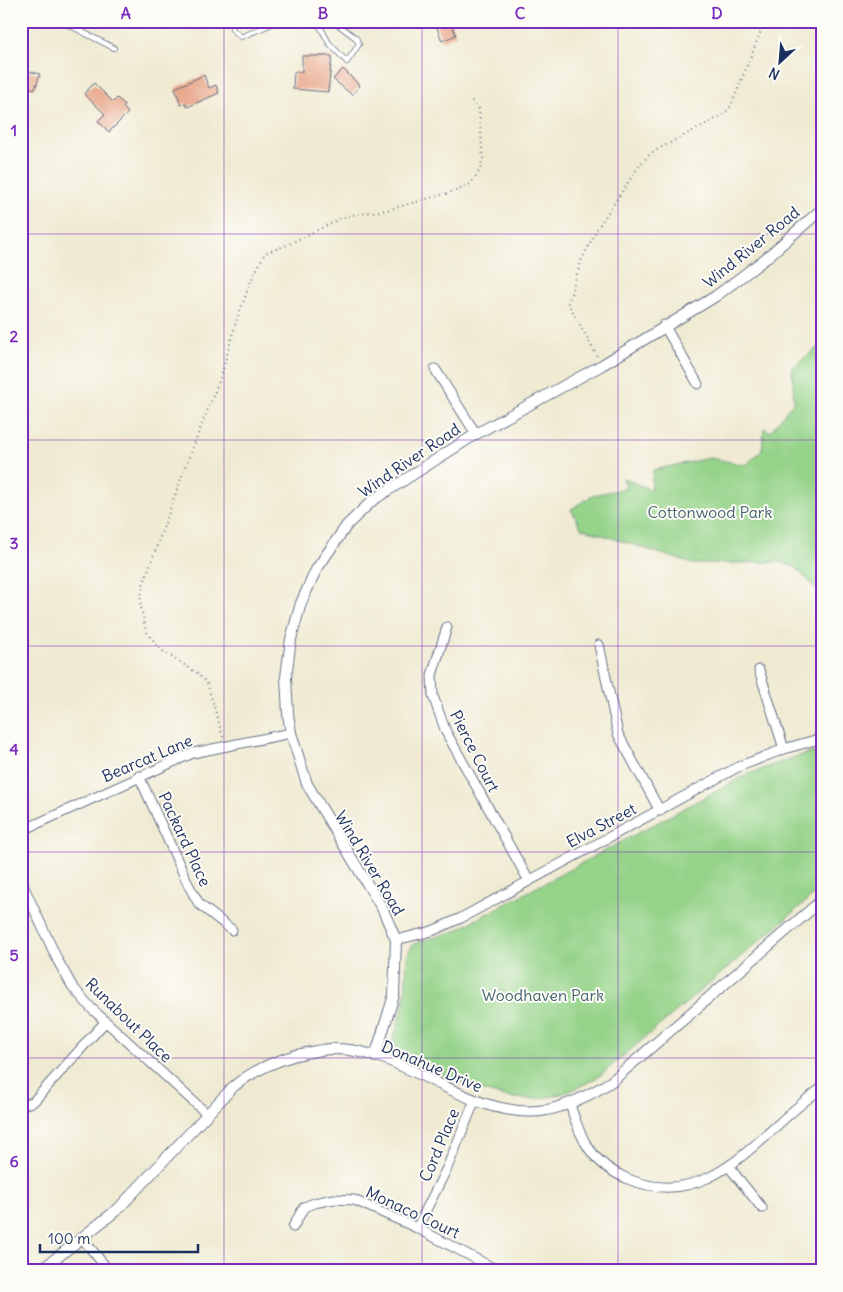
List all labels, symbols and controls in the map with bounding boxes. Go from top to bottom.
text: A [121,3,131,23]
text: B [318,3,329,23]
text: C [515,3,526,23]
text: D [711,3,723,23]
north arrow [756,38,806,88]
text: N [766,63,783,84]
text: 1 [11,120,17,140]
street label: Wind River Road [699,202,803,292]
text: 2 [10,326,19,346]
street label: Wind River Road [354,419,464,501]
park label: Cottonwood Park [647,502,773,522]
text: 3 [9,533,19,553]
street label: Pierce Court [446,707,504,796]
street label: Bearcat Lane [99,730,195,786]
text: 4 [9,739,19,759]
street label: Packard Place [154,789,216,889]
street label: Elva Street [563,798,640,852]
street label: Wind River Road [331,807,409,919]
text: 5 [9,945,19,965]
street label: Runabout Place [81,974,177,1066]
park label: Woodhaven Park [482,985,604,1005]
street label: Donahue Drive [379,1036,485,1096]
street label: Cord Place [415,1105,463,1185]
text: 6 [9,1151,19,1171]
street label: Monaco Court [363,1181,464,1243]
scale bar [40,1222,198,1254]
text: 100 m [48,1229,90,1248]

